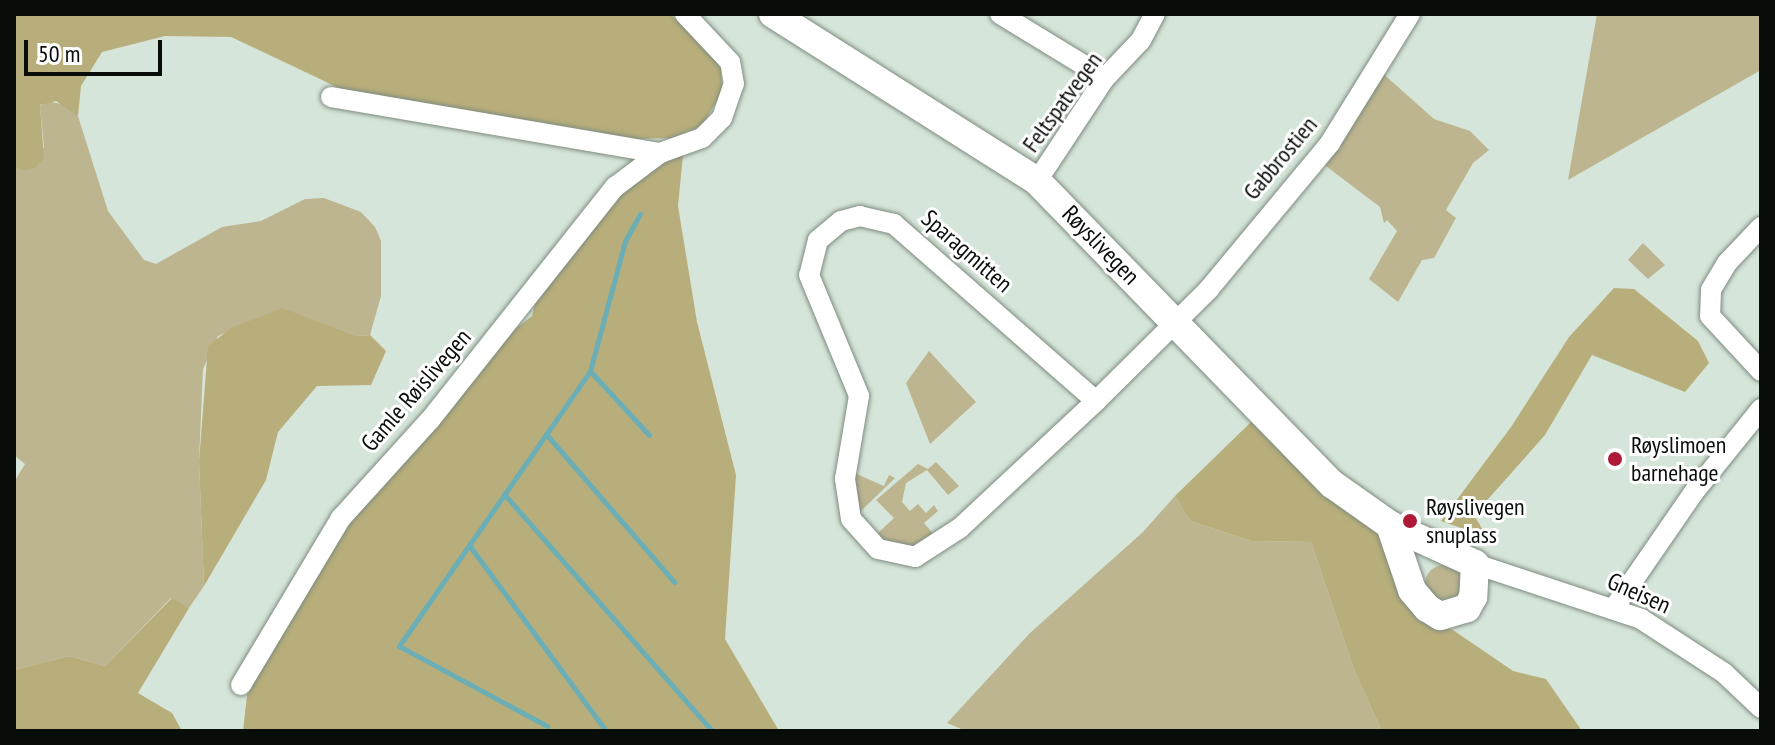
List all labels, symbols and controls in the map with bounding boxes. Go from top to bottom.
scale bar [28,24,166,74]
text: 50 m [38,38,80,69]
street label: Feltspatvegen [1016,46,1108,158]
street label: Gabbrostien [1237,111,1323,205]
street label: Røyslivegen [1056,200,1146,290]
street label: Sparagmitten [916,204,1018,298]
street label: Gamle Røislivegen [355,323,477,457]
place label: Røyslimoen barnehage [1631,431,1726,487]
marker: Røyslimoen barnehage [1606,450,1624,468]
place label: Røyslivegen snuplass [1426,493,1525,549]
marker: Røyslivegen snuplass [1401,512,1419,530]
street label: Gneisen [1603,566,1675,620]

